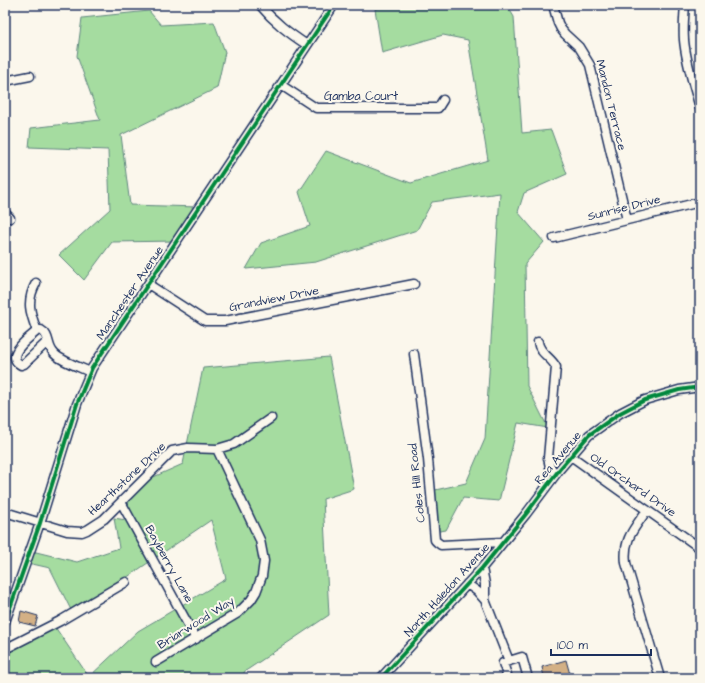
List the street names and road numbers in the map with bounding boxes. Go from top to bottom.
street label: Mandon Terrace [591,58,631,153]
street label: Gamba Court [324,88,398,105]
street label: Sunrise Drive [586,191,663,225]
street label: Manchester Avenue [92,242,168,343]
street label: Grandview Drive [228,282,321,316]
street label: Rea Avenue [531,427,586,488]
street label: Hearthstone Drive [84,438,170,520]
street label: Coles Hill Road [404,442,430,524]
street label: Old Orchard Drive [586,449,680,521]
street label: Bayberry Lane [140,522,198,607]
street label: North Haledon Avenue [400,539,494,641]
street label: Briarwood Way [154,592,239,654]

